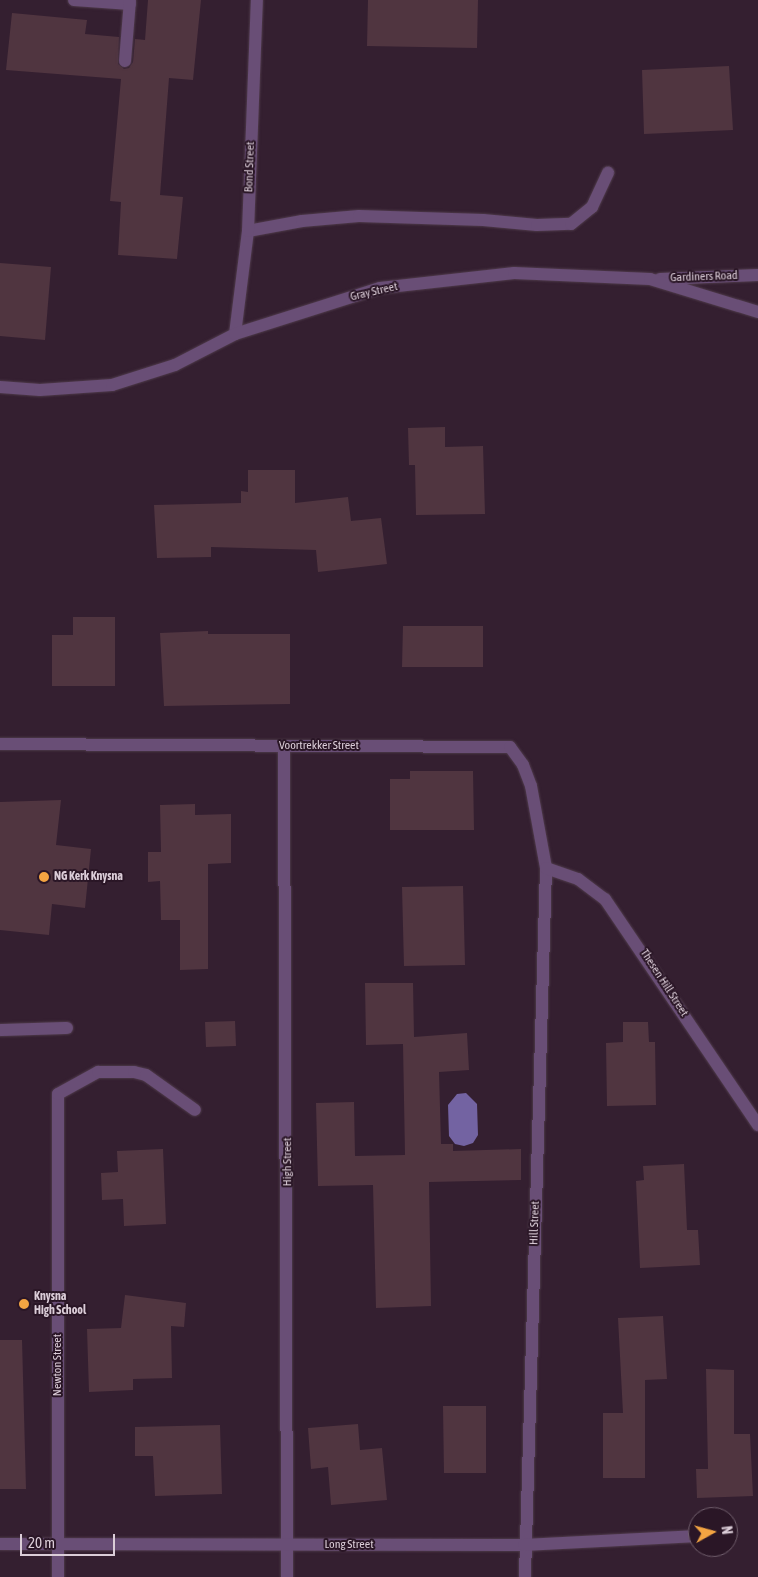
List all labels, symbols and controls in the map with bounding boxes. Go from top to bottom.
street label: Bond Street [242,141,258,193]
street label: Gardiners Road [670,269,738,285]
street label: Gray Street [349,280,399,304]
street label: Voortrekker Street [279,739,359,753]
place label: NG Kerk Knysna [54,870,123,884]
marker: NG Kerk Knysna [38,871,50,883]
street label: Thesen Hill Street [637,947,691,1019]
street label: High Street [281,1138,295,1186]
street label: Hill Street [527,1201,543,1245]
place label: Knysna High School [34,1290,86,1318]
marker: Knysna High School [18,1298,30,1310]
street label: Newton Street [51,1334,65,1396]
north arrow [688,1507,738,1557]
scale bar [22,1524,118,1556]
text: N [718,1525,735,1535]
text: 20 m [28,1534,55,1551]
street label: Long Street [324,1538,374,1552]

